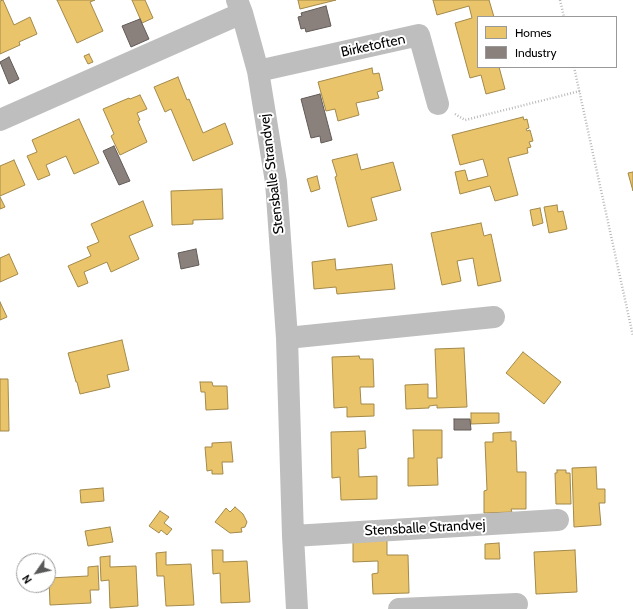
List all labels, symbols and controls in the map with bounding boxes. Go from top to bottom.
legend [477,16,617,68]
text: Homes [515,25,552,40]
street label: Birketoften [339,31,407,61]
text: Industry [515,45,556,60]
street label: Stensballe Strandvej [256,113,288,235]
street label: Stensballe Strandvej [364,516,486,540]
north arrow [16,553,56,593]
text: N [19,572,35,586]

